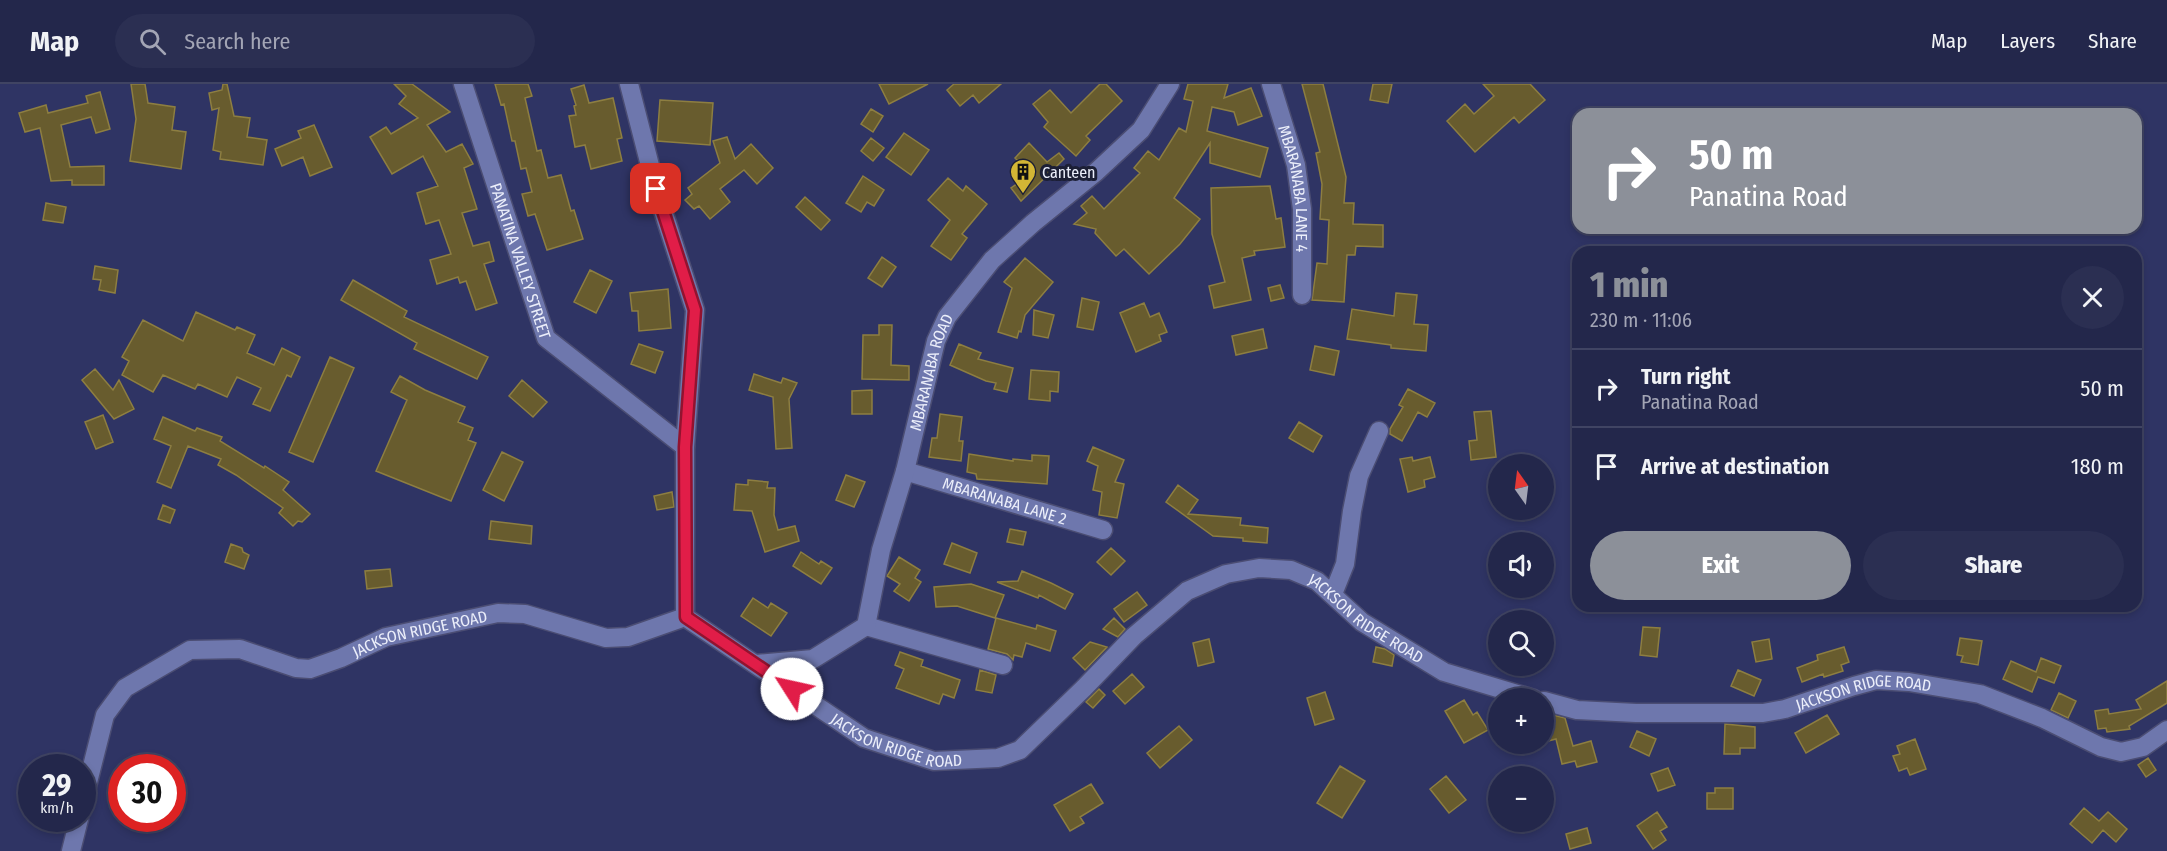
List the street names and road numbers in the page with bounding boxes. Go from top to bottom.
street label: MBARANABA LANE 4 [1275,123,1312,253]
street label: PANATINA VALLEY STREET [486,181,555,342]
street label: MBARANABA ROAD [905,311,957,432]
street label: MBARANABA LANE 2 [941,473,1069,528]
street label: JACKSON RIDGE ROAD [1306,569,1427,667]
street label: JACKSON RIDGE ROAD [349,606,489,661]
street label: JACKSON RIDGE ROAD [1793,670,1933,714]
street label: JACKSON RIDGE ROAD [827,709,962,770]

